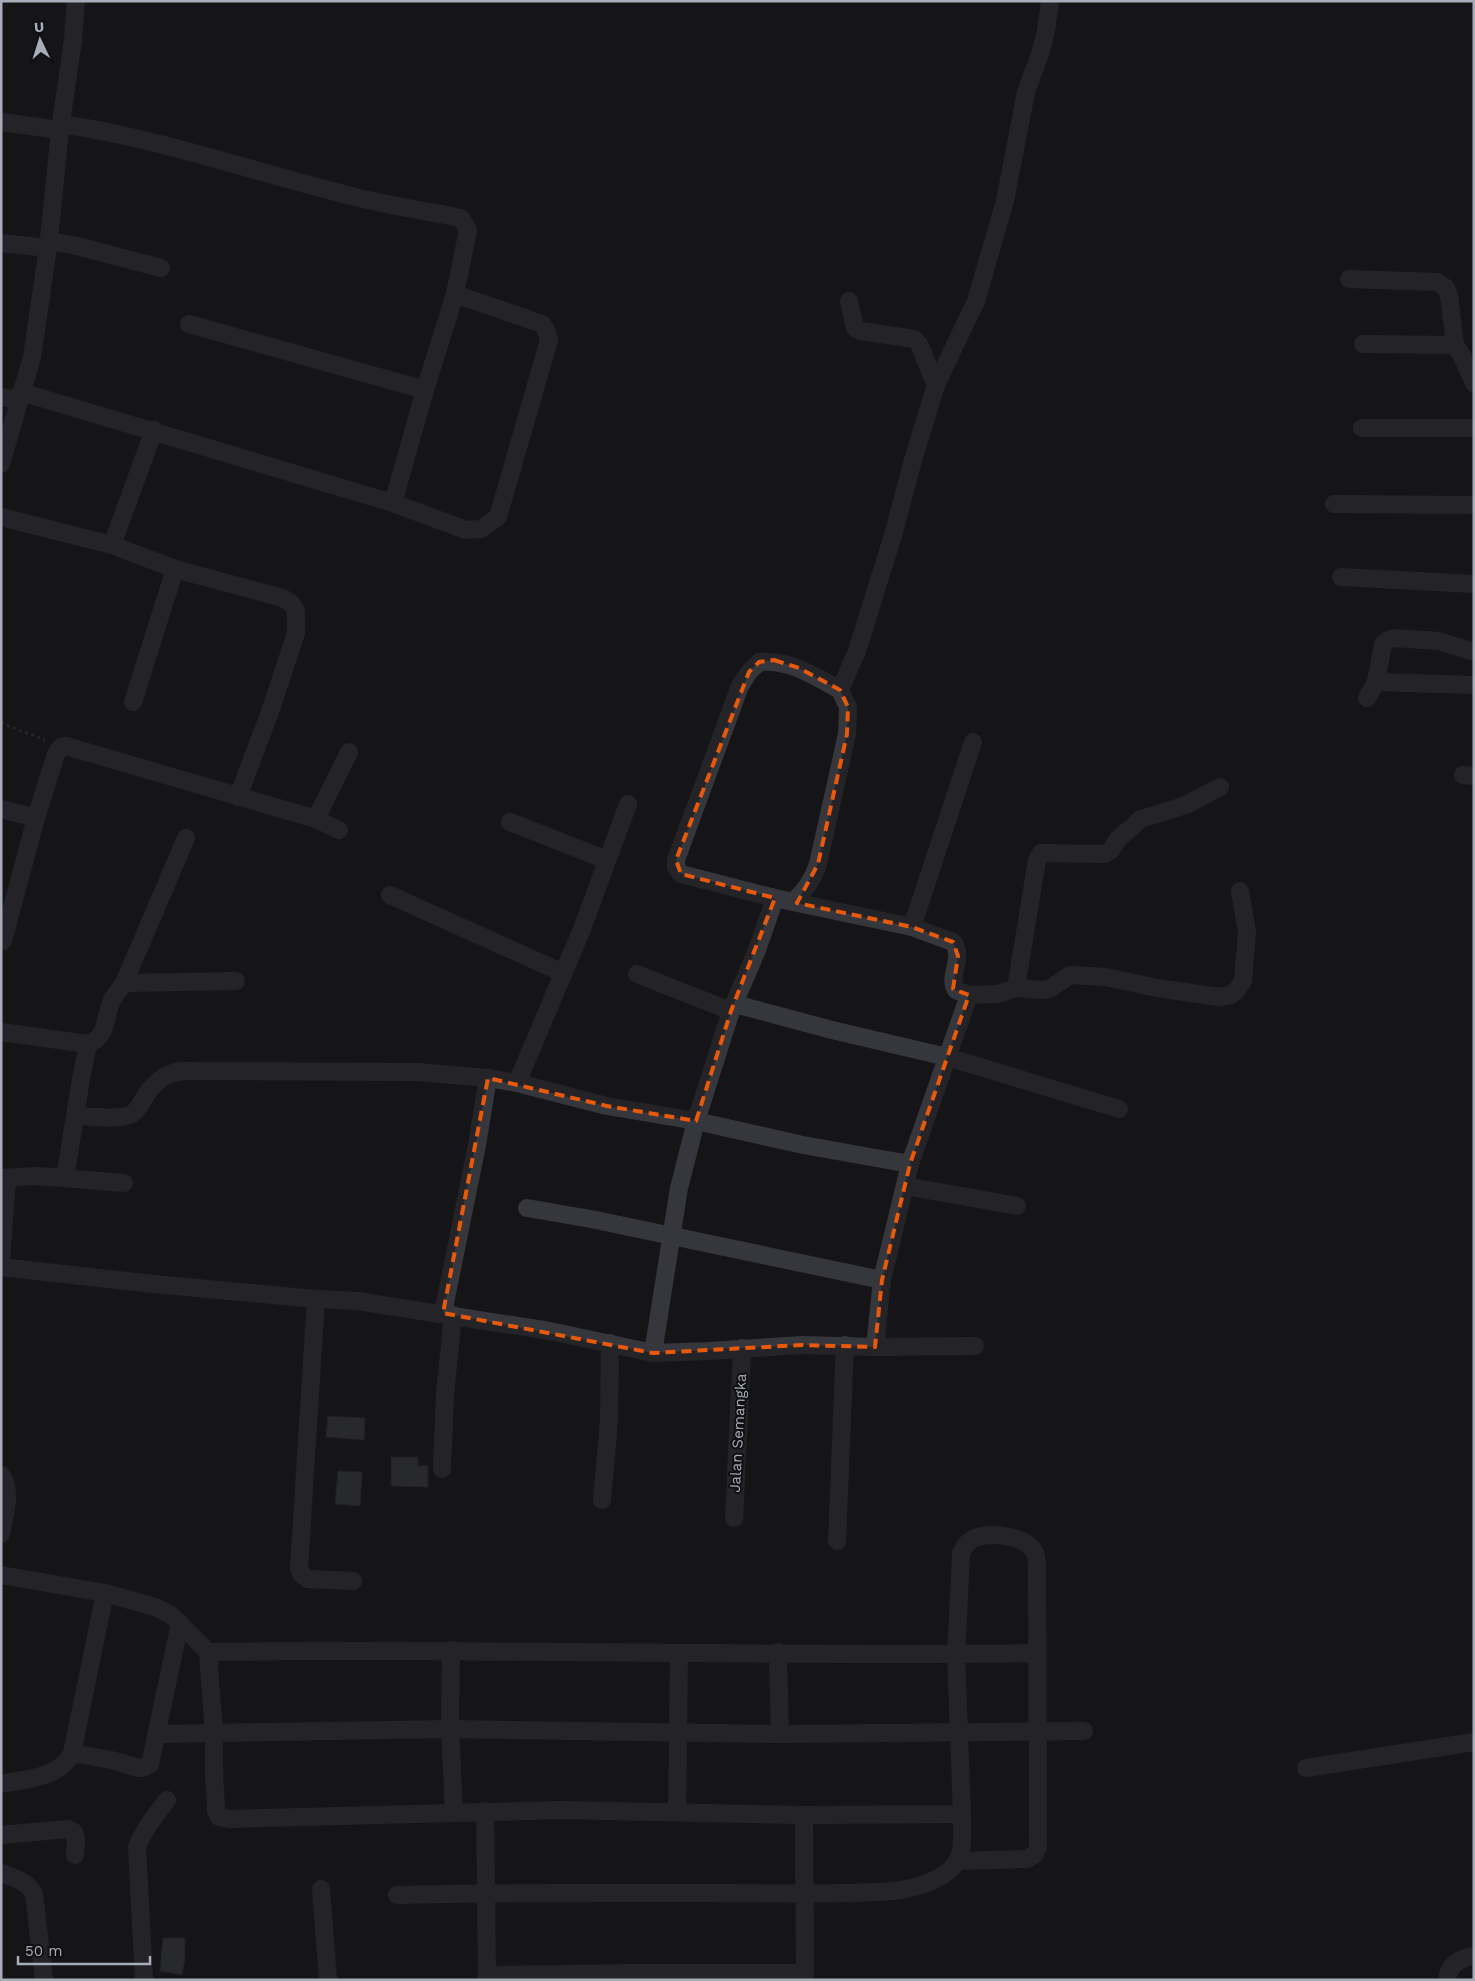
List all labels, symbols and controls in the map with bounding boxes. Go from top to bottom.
north arrow [15,15,65,65]
text: U [34,19,45,35]
street label: Jalan Semangka [726,1372,750,1493]
scale bar [18,1934,150,1966]
text: 50 m [25,1942,62,1960]

